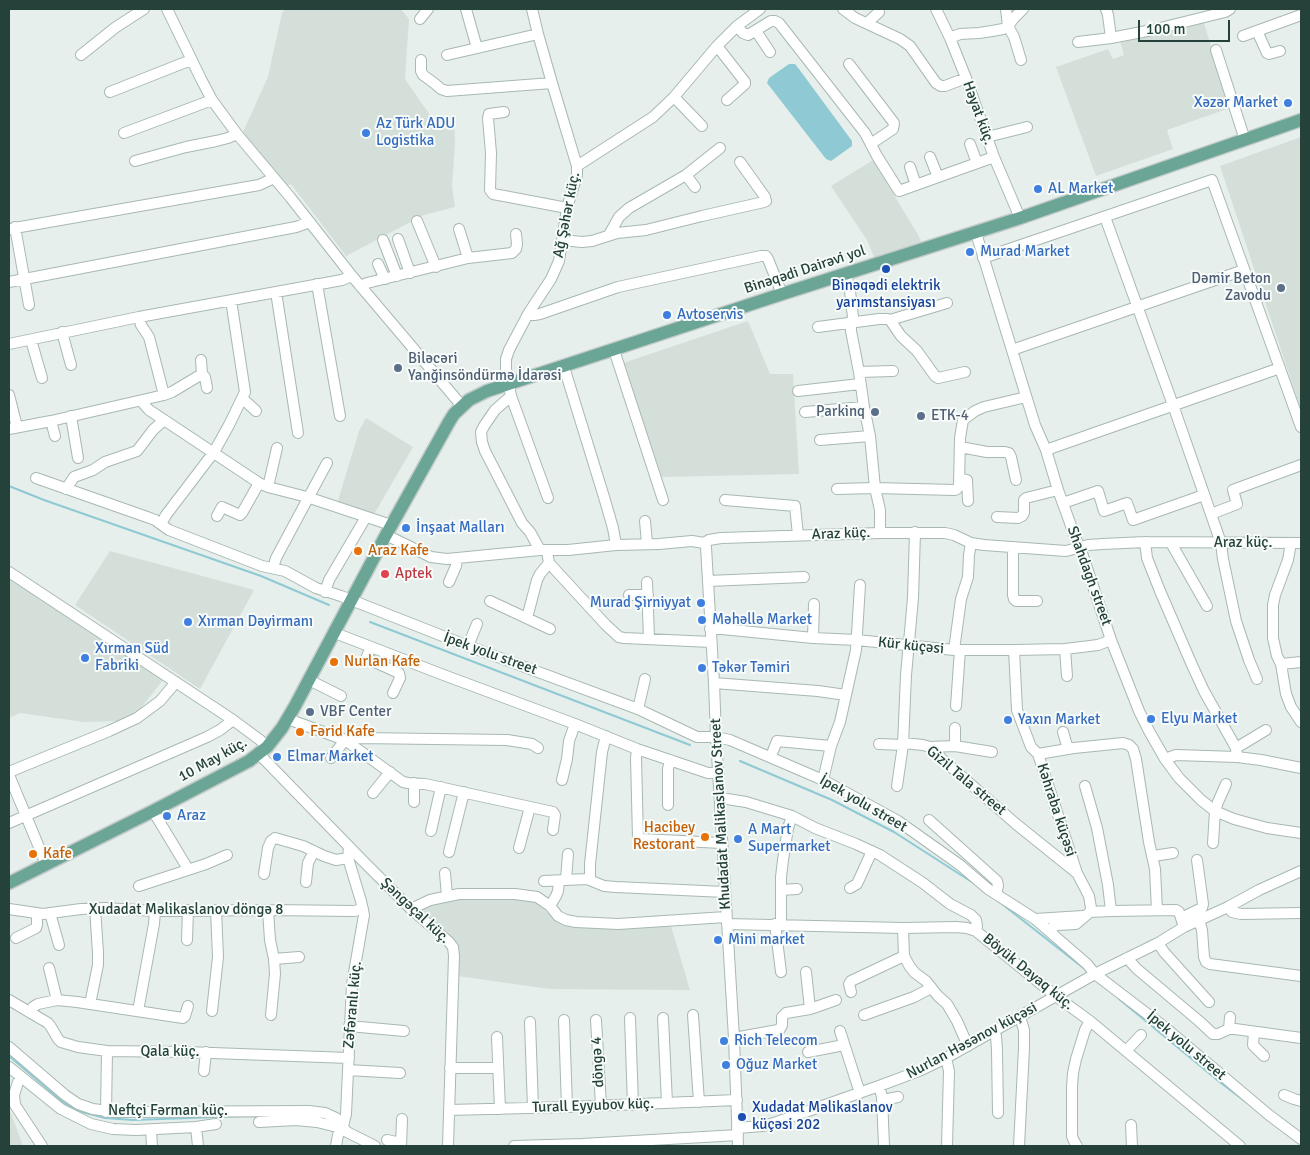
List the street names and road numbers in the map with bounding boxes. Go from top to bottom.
street label: Həyat küç. [958,79,998,147]
street label: Ağ Şəhər küç. [550,171,584,259]
street label: Binəqədi Dairəvi yol [742,242,868,298]
street label: Araz küç. [811,524,871,544]
street label: Shahdagh street [1063,524,1115,628]
street label: Araz küç. [1214,534,1272,552]
street label: İpek yolu street [441,629,539,679]
street label: Kür küçəsi [877,634,945,658]
street label: Khudadat Malikaslanov Street [707,718,735,910]
street label: 10 May küç. [175,734,251,786]
street label: Gizil Tala street [922,742,1010,820]
street label: Kəhraba küçəsi [1032,761,1080,859]
street label: İpek yolu street [816,772,910,836]
street label: Şəngəçal küç. [377,874,453,948]
street label: Xudadat Məlikaslanov döngə 8 [89,901,283,919]
street label: Böyük Dayaq küç. [979,930,1077,1014]
street label: Zəfəranlı küç. [340,961,366,1049]
street label: Nurlan Həsənov küçəsi [903,999,1041,1083]
street label: İpek yolu street [1143,1007,1229,1085]
street label: döngə 4 [588,1036,608,1088]
street label: Qala küç. [141,1043,199,1061]
street label: Turall Eyyubov küç. [532,1095,654,1117]
street label: Neftçi Fərman küç. [108,1102,228,1120]

